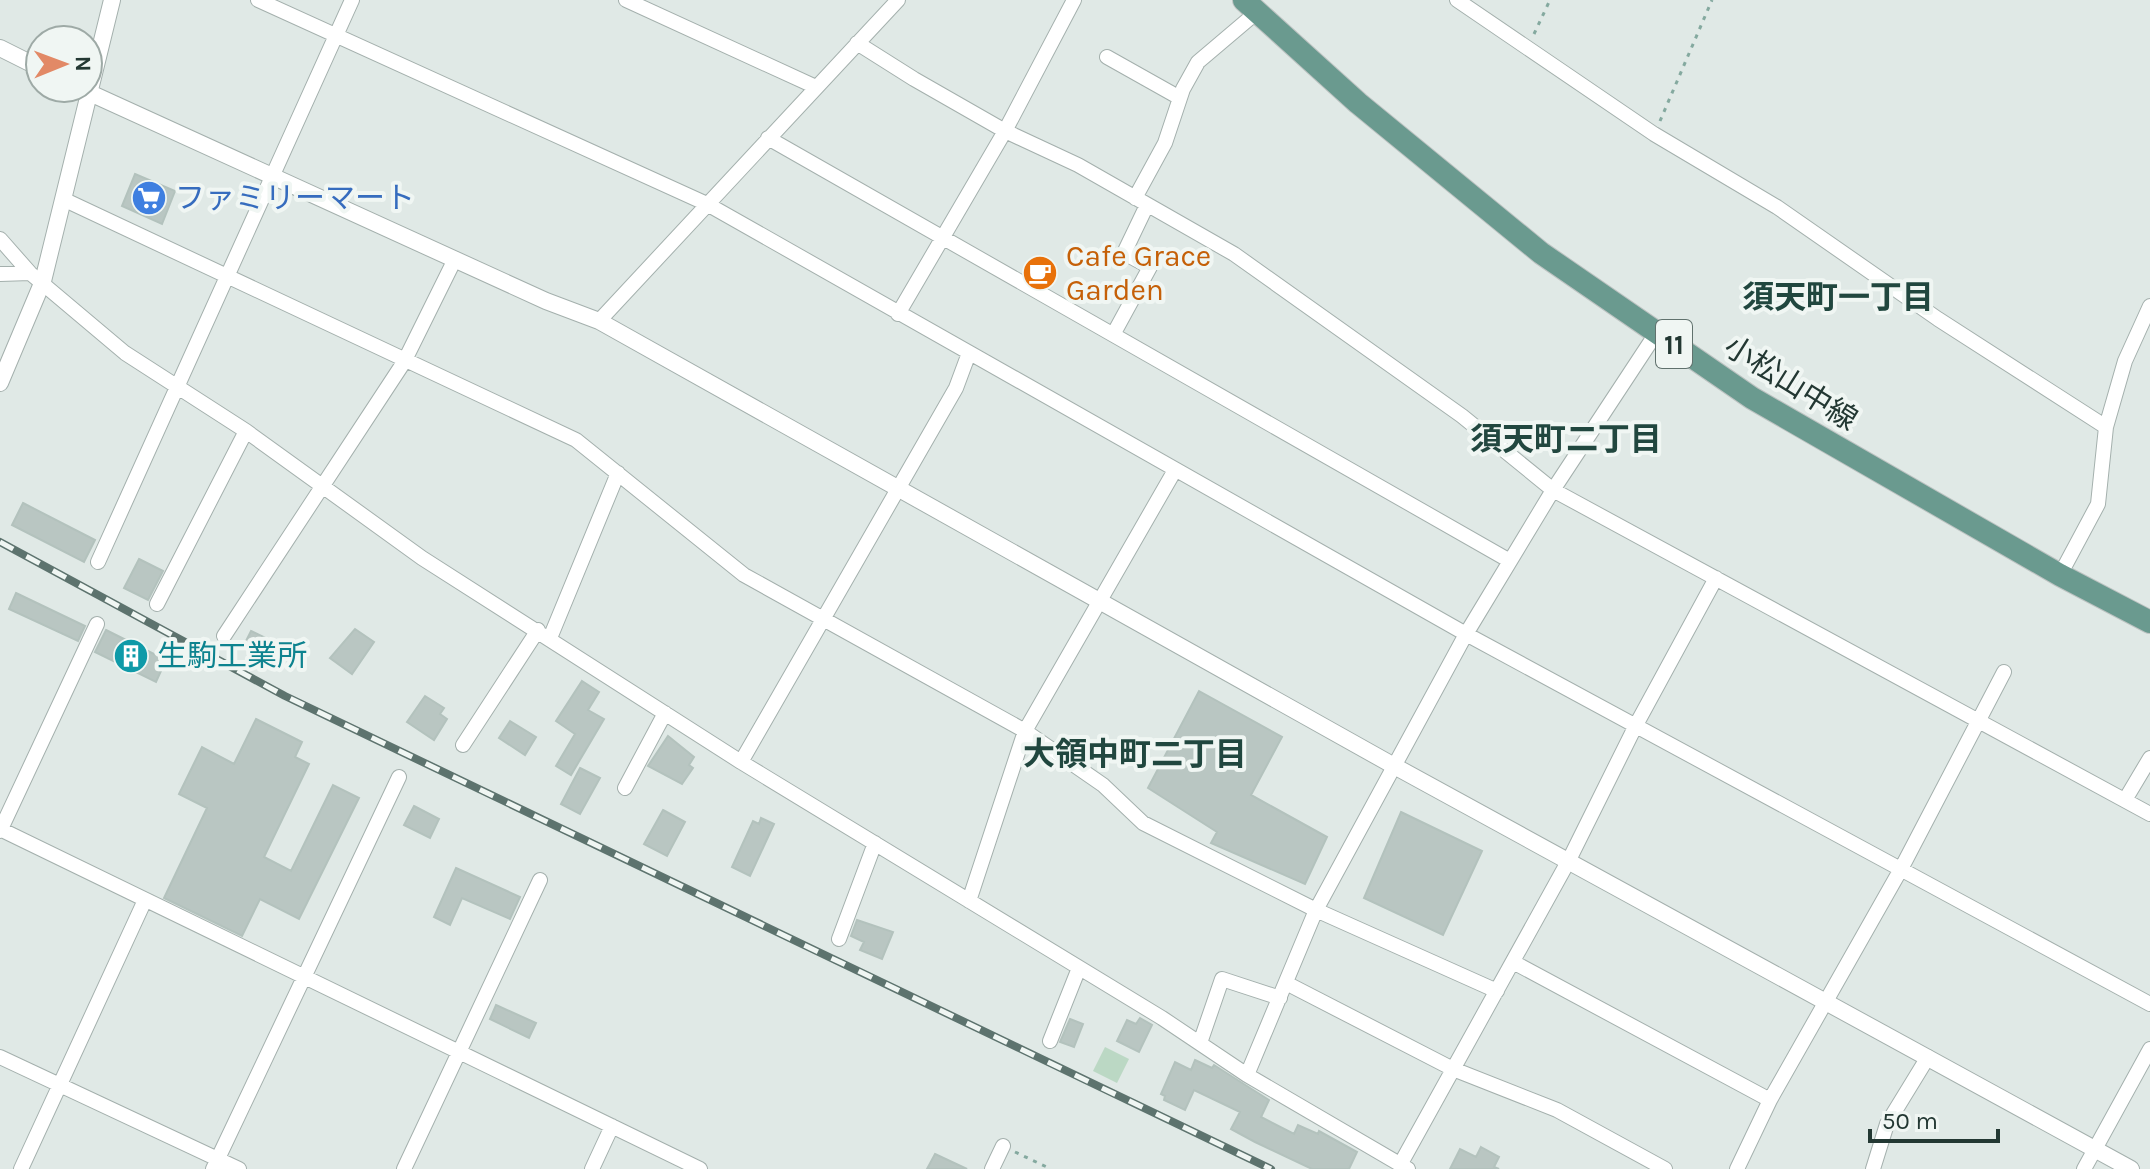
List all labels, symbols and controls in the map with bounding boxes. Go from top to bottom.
north arrow [24,24,104,104]
text: N [70,56,96,72]
supermarket icon: ファミリーマート [130,179,168,217]
place label: ファミリーマート [175,180,415,216]
place label: Cafe Grace Garden [1066,238,1211,308]
cafe icon: Cafe Grace Garden [1021,254,1059,292]
district label: 須天町一丁目 [1742,279,1934,316]
road number: 11 [1656,320,1692,368]
street label: 小松山中線 [1718,328,1864,438]
district label: 須天町二丁目 [1470,421,1662,458]
building icon: 生駒工業所 [112,637,150,675]
place label: 生駒工業所 [157,638,307,674]
district label: 大領中町二丁目 [1023,736,1247,773]
scale bar [1870,1093,1998,1143]
text: 50 m [1882,1107,1938,1135]

